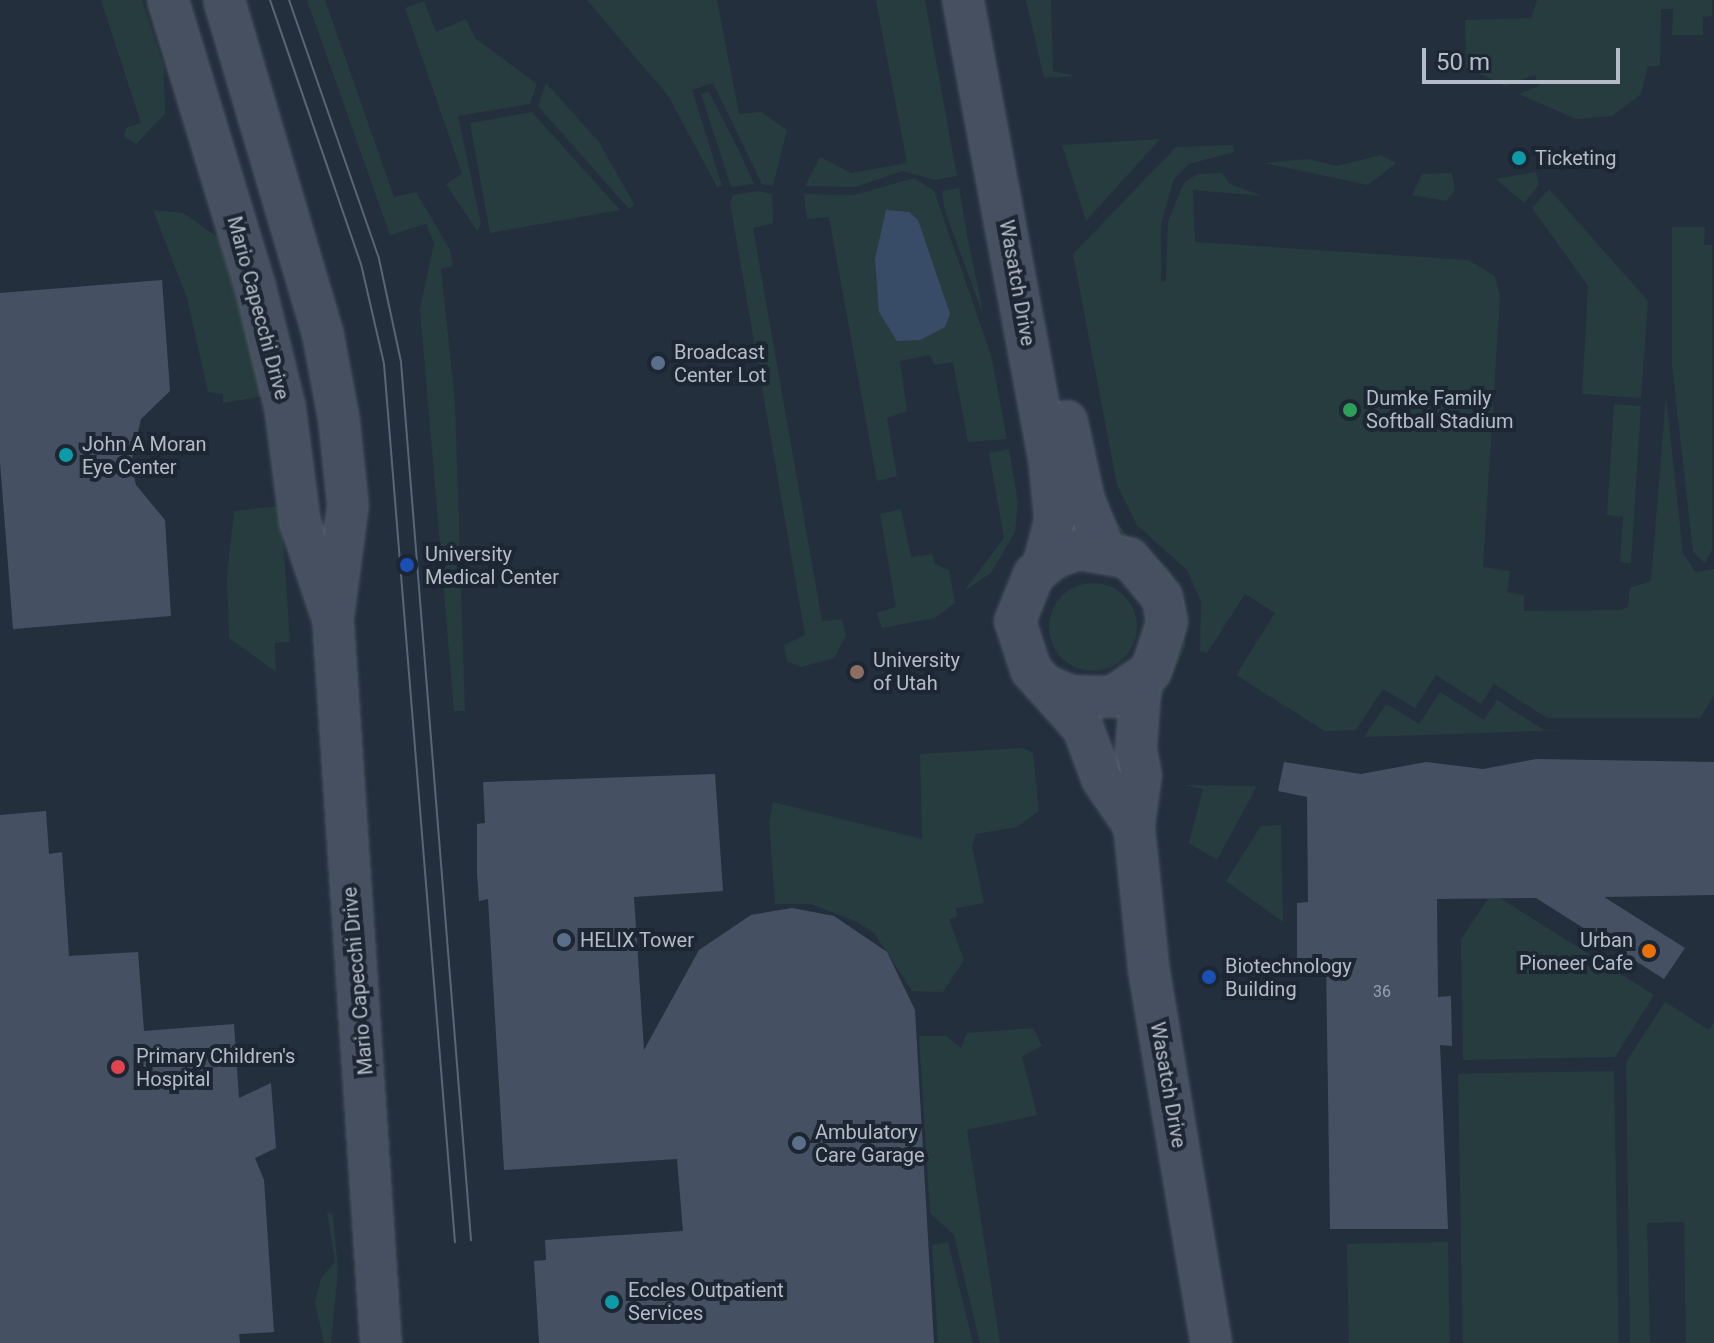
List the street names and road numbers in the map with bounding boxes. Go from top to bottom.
street label: Mario Capecchi Drive [222,214,294,402]
street label: Wasatch Drive [994,218,1040,348]
street label: Mario Capecchi Drive [338,886,378,1076]
street label: Wasatch Drive [1145,1020,1191,1150]

